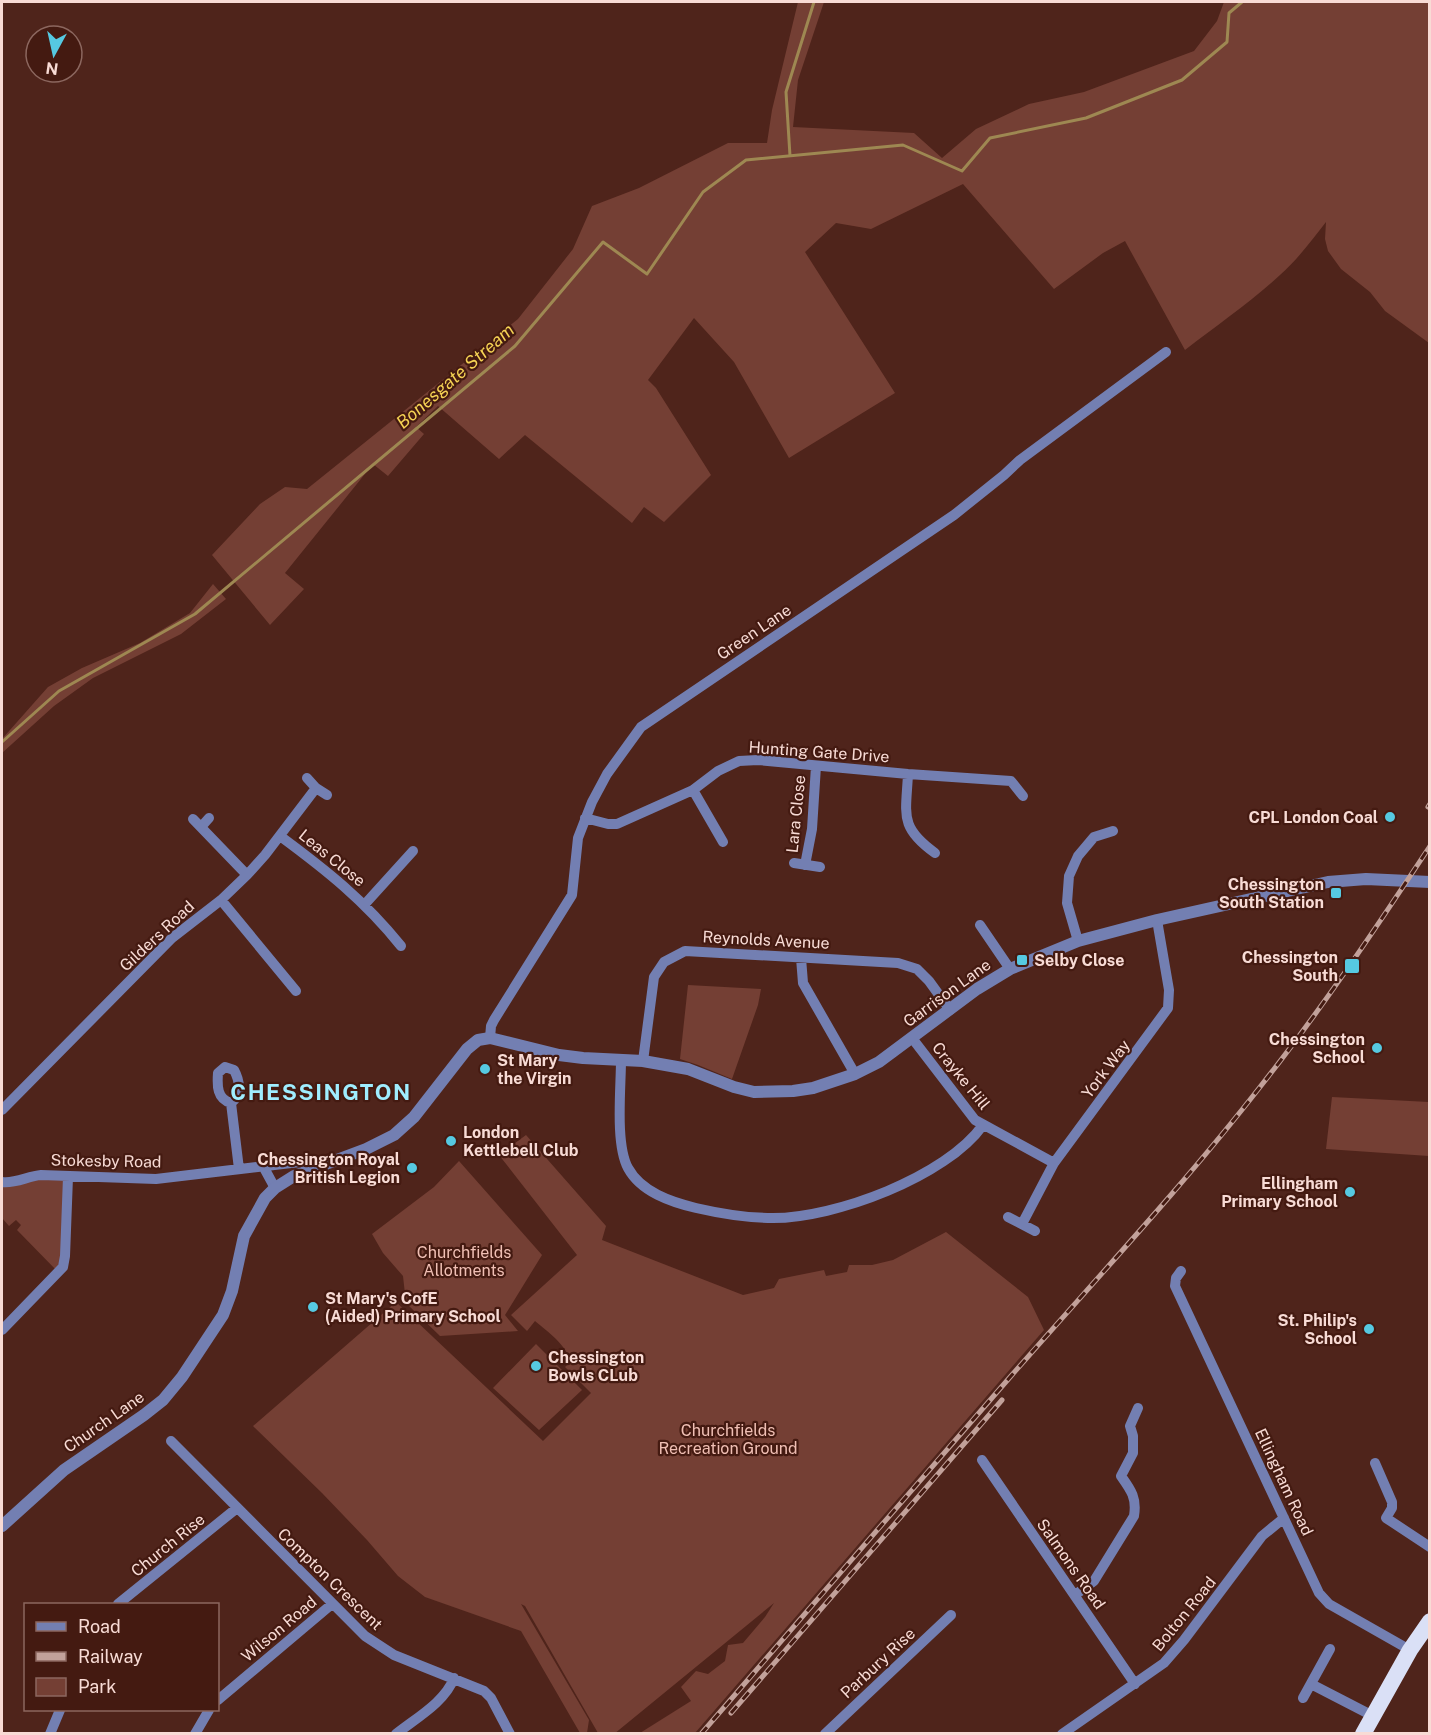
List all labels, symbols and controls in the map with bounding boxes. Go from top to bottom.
north arrow [24,24,84,84]
text: N [44,58,60,79]
water label: Bonesgate Stream [392,319,518,433]
street label: Green Lane [713,600,795,664]
street label: Hunting Gate Drive [748,738,890,766]
street label: Lara Close [782,774,810,854]
place label: CPL London Coal [1248,808,1378,827]
marker: CPL London Coal [1383,810,1397,824]
street label: Leas Close [295,825,369,891]
place label: Chessington South Station [1219,875,1324,912]
marker: Chessington South Station [1329,886,1343,900]
street label: Gilders Road [116,897,198,975]
street label: Reynolds Avenue [702,927,830,953]
place label: Chessington South [1242,948,1338,985]
place label: Selby Close [1034,951,1125,970]
marker: Selby Close [1015,953,1029,967]
street label: Garrison Lane [900,955,994,1031]
marker: Chessington South [1343,957,1361,975]
place label: Chessington School [1269,1030,1365,1067]
street label: York Way [1078,1036,1134,1102]
street label: Crayke Hill [928,1038,994,1114]
marker: Chessington School [1370,1041,1384,1055]
place label: St Mary the Virgin [497,1051,572,1088]
marker: St Mary the Virgin [478,1062,492,1076]
district label: CHESSINGTON [230,1079,412,1105]
place label: London Kettlebell Club [463,1123,579,1160]
marker: London Kettlebell Club [444,1134,458,1148]
place label: Chessington Royal British Legion [257,1150,400,1187]
street label: Stokesby Road [50,1151,162,1171]
marker: Chessington Royal British Legion [405,1161,419,1175]
place label: Ellingham Primary School [1221,1174,1338,1211]
marker: Ellingham Primary School [1343,1185,1357,1199]
park label: Churchfields Allotments [417,1243,511,1280]
place label: St Mary's CofE (Aided) Primary School [325,1289,501,1326]
marker: St Mary's CofE (Aided) Primary School [306,1300,320,1314]
place label: St. Philip's School [1278,1311,1357,1348]
marker: St. Philip's School [1362,1322,1376,1336]
place label: Chessington Bowls CLub [548,1348,644,1385]
marker: Chessington Bowls CLub [529,1359,543,1373]
street label: Church Lane [60,1387,148,1457]
park label: Churchfields Recreation Ground [658,1421,798,1458]
street label: Ellingham Road [1251,1425,1317,1539]
street label: Church Rise [127,1510,209,1580]
street label: Salmons Road [1033,1515,1109,1613]
street label: Compton Crescent [274,1524,386,1634]
street label: Bolton Road [1148,1573,1220,1655]
street label: Wilson Road [238,1592,320,1666]
legend [24,1603,219,1711]
text: Road [78,1616,121,1637]
street label: Parbury Rise [837,1624,919,1702]
text: Railway [78,1646,143,1667]
text: Park [78,1676,116,1697]

